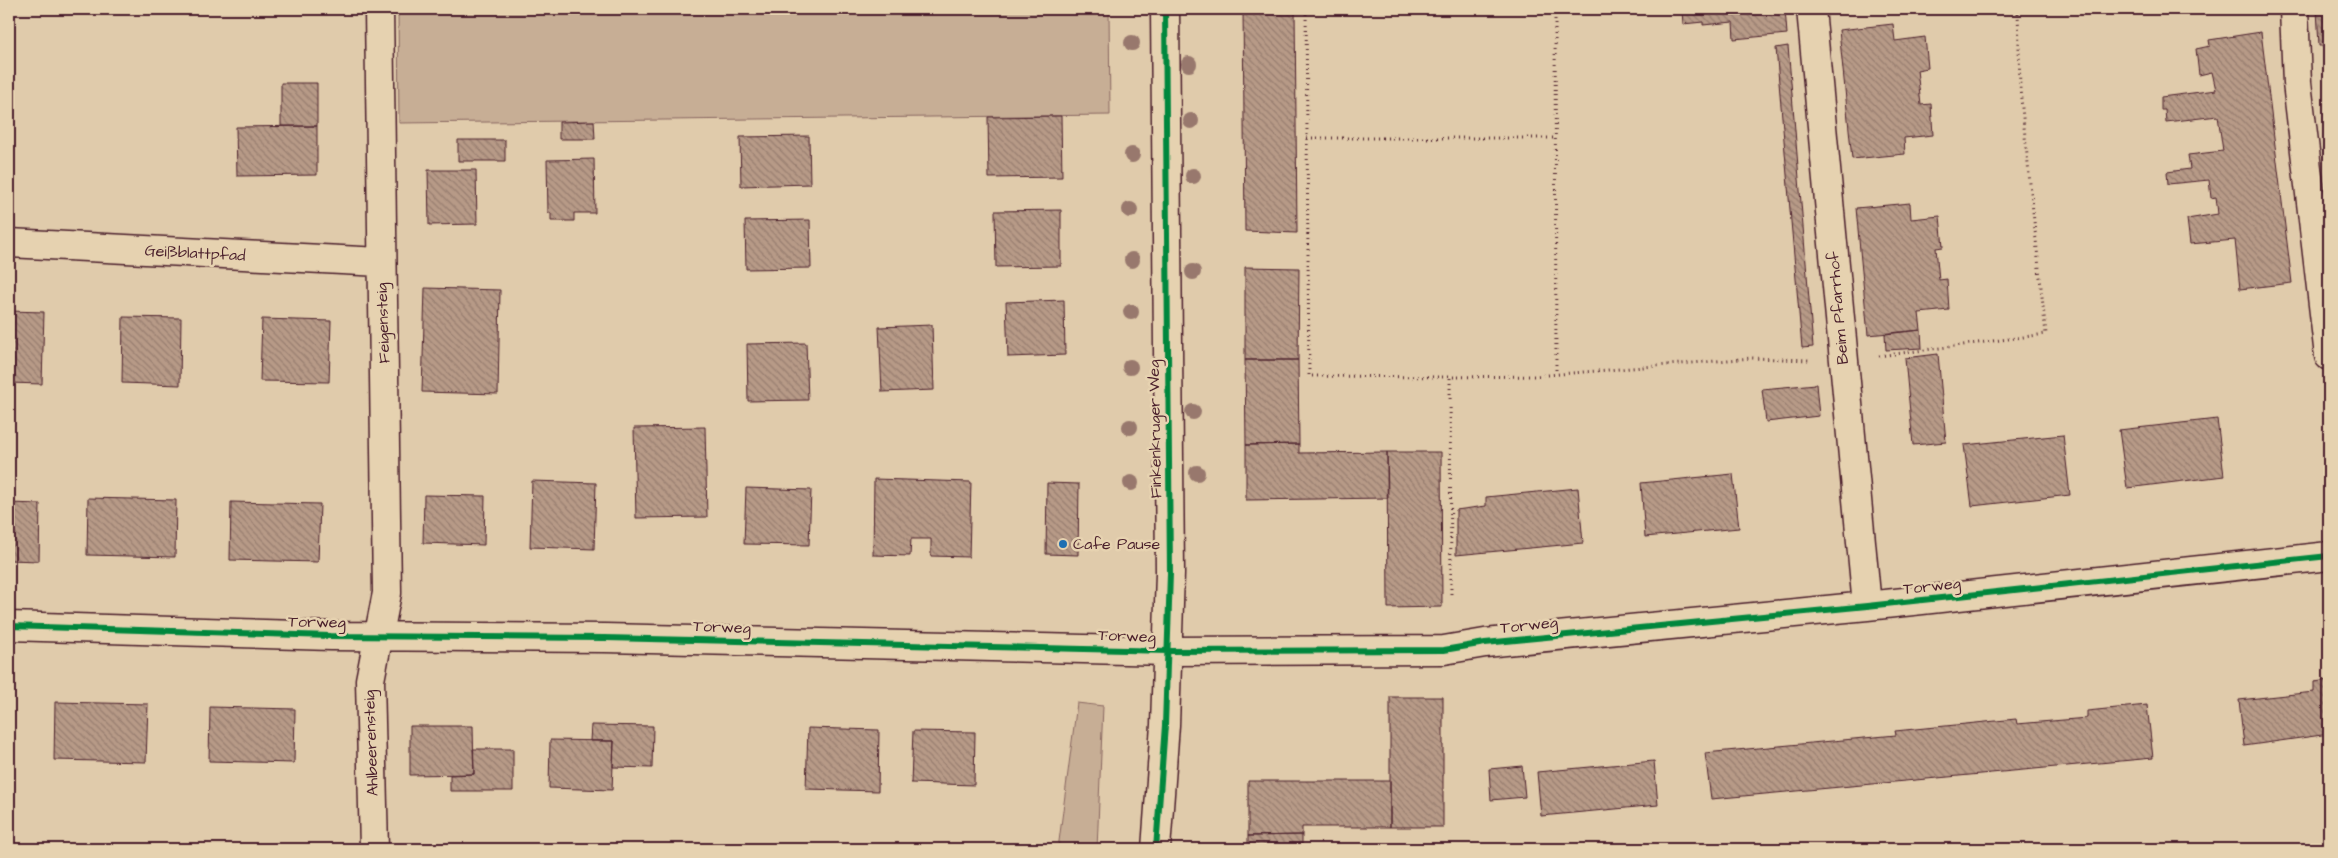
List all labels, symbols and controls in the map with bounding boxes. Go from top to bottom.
street label: Geißblattpfad [144,239,246,267]
street label: Beim Pfarrhof [1822,250,1854,365]
street label: Feigensteig [371,282,396,364]
street label: Finkenkruger Weg [1143,359,1168,499]
place label: Cafe Pause [1073,533,1161,555]
marker: Cafe Pause [1057,538,1069,550]
street label: Torweg [1902,572,1962,601]
street label: Torweg [288,610,346,635]
street label: Torweg [1499,611,1559,640]
street label: Torweg [693,615,751,640]
street label: Torweg [1098,624,1156,649]
street label: Ahlbeerensteig [358,689,385,796]

